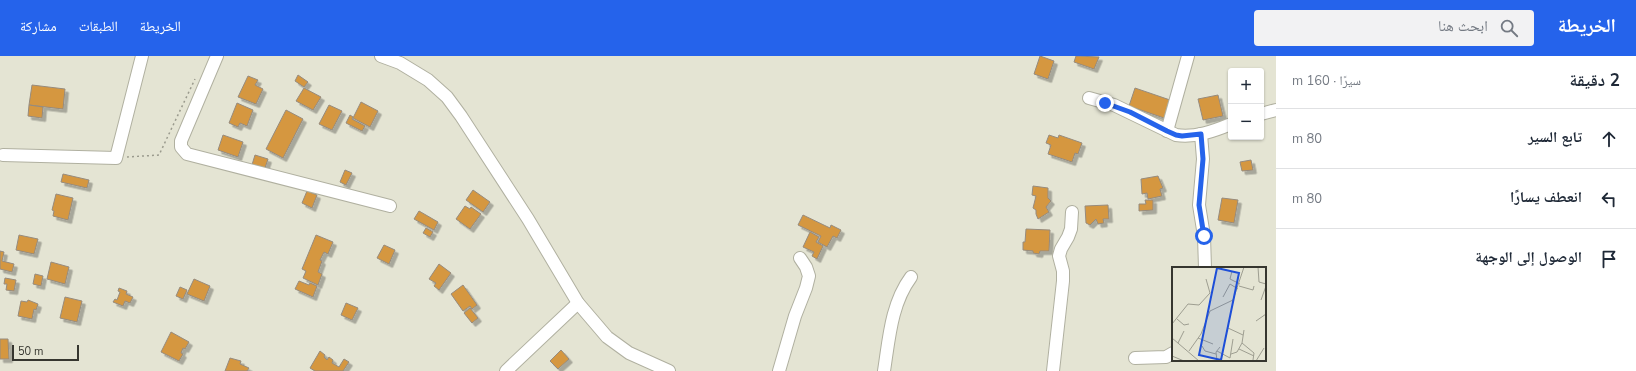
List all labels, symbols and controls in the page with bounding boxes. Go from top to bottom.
search box [1254,10,1534,46]
text: الخريطة [1558,13,1616,39]
text: ابحث هنا [1438,16,1488,36]
text: مشاركة [20,17,57,36]
text: الطبقات [79,17,118,36]
text: الخريطة [140,17,181,36]
icon: search [1498,17,1520,39]
map controls [1228,68,1264,140]
button: + [1228,68,1264,104]
text: 2 دقيقة [1570,69,1620,92]
text: سيرًا · 160 m [1292,72,1361,90]
route end [1096,94,1114,112]
button: − [1228,104,1264,140]
text: تابع السير [1528,127,1582,147]
icon: ahead [1598,128,1620,150]
text: 80 m [1292,130,1322,148]
text: انعطف يسارًا [1510,187,1582,207]
icon: left [1598,188,1620,210]
text: 80 m [1292,190,1322,208]
route start [1195,227,1213,245]
text: الوصول إلى الوجهة [1475,247,1582,267]
icon: arrive [1598,248,1620,270]
inset map [1172,267,1266,361]
scale bar [12,343,79,362]
text: 50 m [18,344,43,359]

